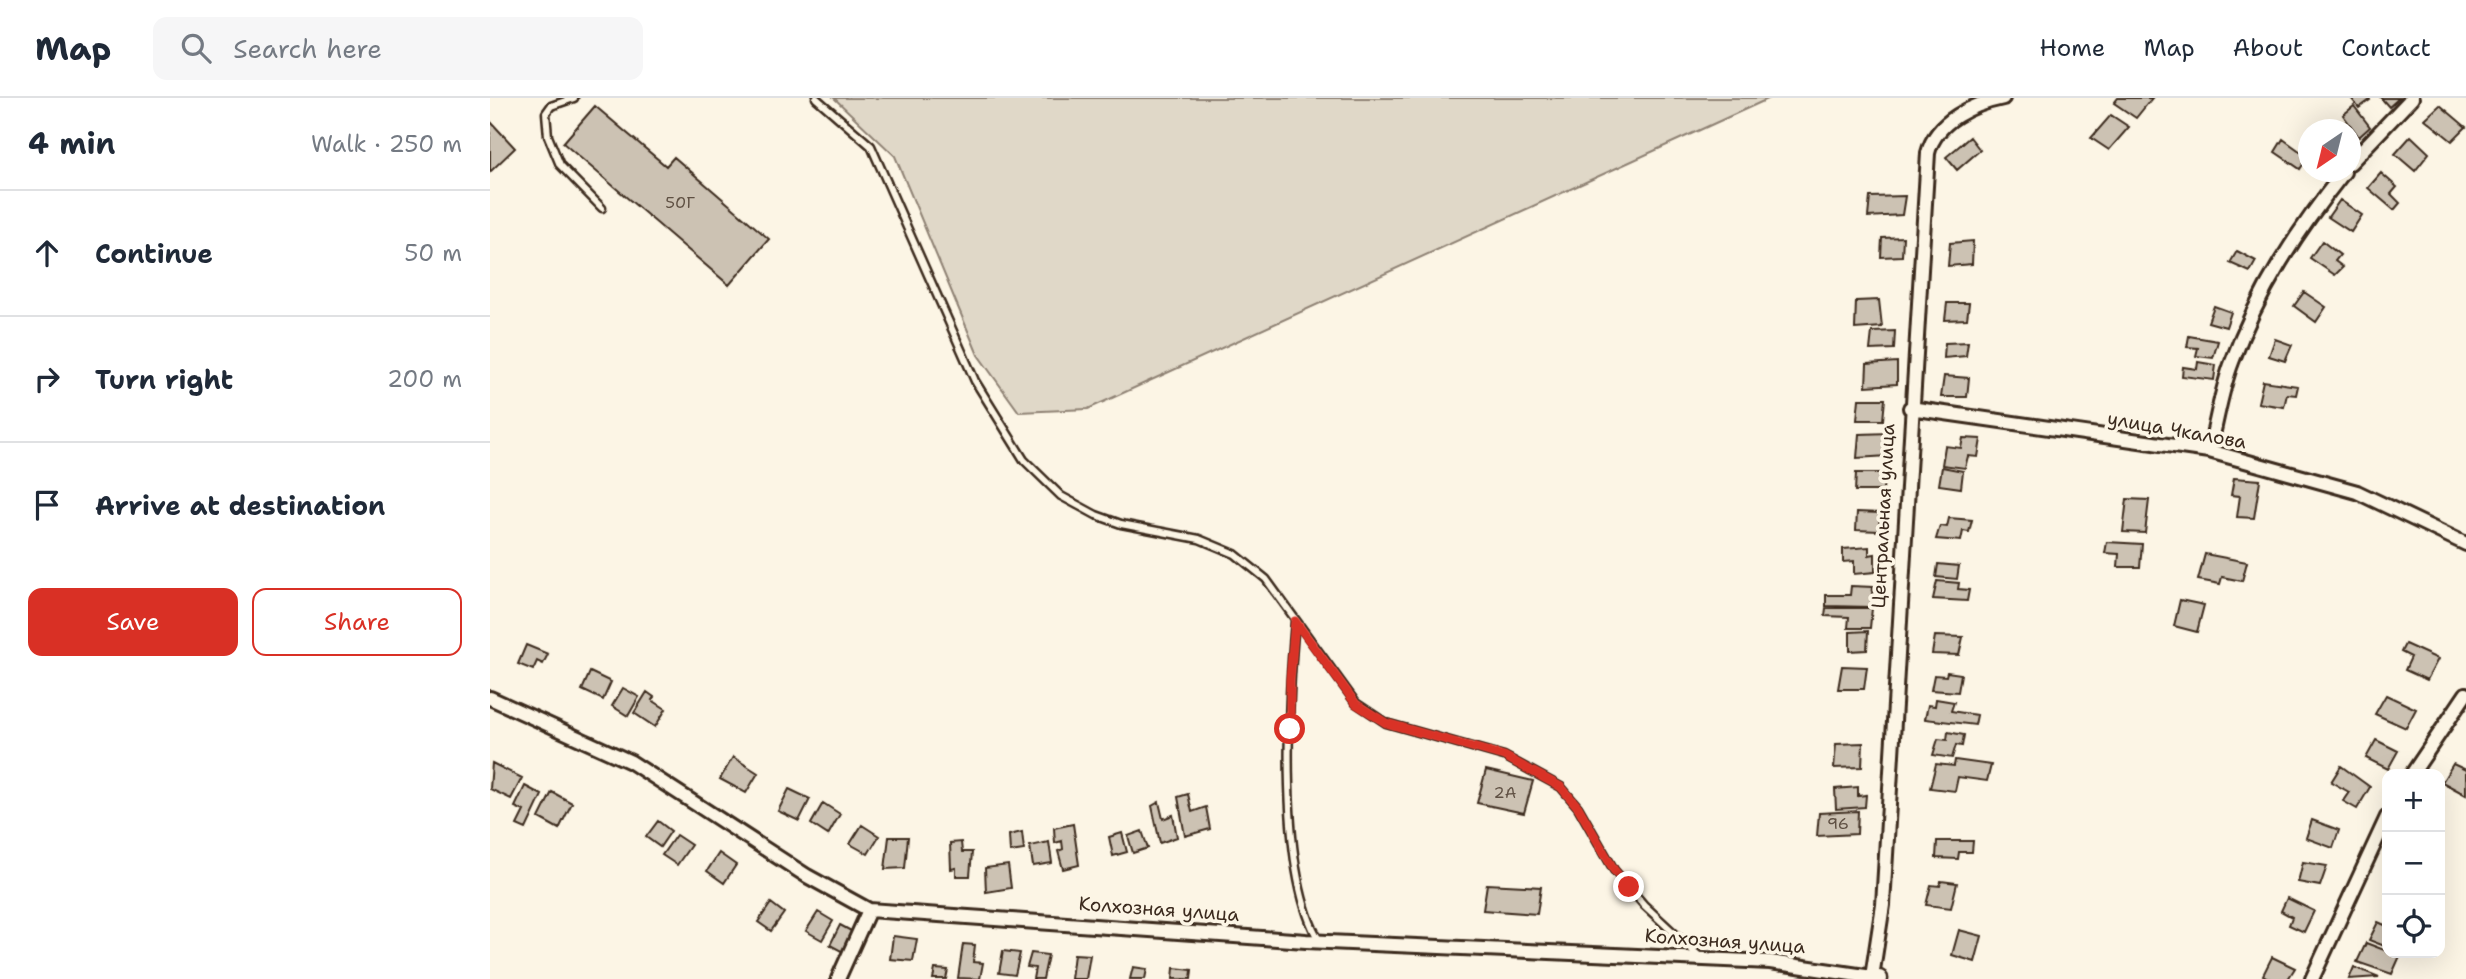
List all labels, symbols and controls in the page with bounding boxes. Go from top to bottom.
search box [153,17,643,80]
text: Map [35,26,111,71]
icon: search [177,29,215,67]
text: Search here [233,31,382,66]
text: Home [2039,32,2105,64]
text: Map [2143,32,2195,64]
text: About [2233,32,2303,64]
text: Contact [2341,32,2431,64]
north arrow [2298,119,2361,182]
text: 4 min [28,123,115,164]
text: Walk · 250 m [311,129,462,159]
house number: 50Г [665,192,695,213]
icon: ahead [28,234,66,272]
text: Continue [95,236,213,271]
text: 50 m [404,238,462,268]
icon: right [28,360,66,398]
text: Turn right [95,362,233,397]
text: 200 m [387,364,462,394]
street label: улица Чкалова [2105,405,2249,455]
street label: Центральная улица [1866,423,1900,609]
icon: arrive [28,486,66,524]
text: Arrive at destination [95,488,385,523]
button: Save [28,588,238,656]
button: Share [252,588,462,656]
route start [1274,713,1305,744]
map controls [2382,769,2445,958]
button: + [2382,769,2445,832]
house number: 2А [1494,782,1516,803]
house number: 96 [1827,813,1849,834]
button: − [2382,832,2445,895]
route end [1613,871,1644,902]
street label: Колхозная улица [1078,891,1240,927]
button: locate [2382,895,2445,958]
street label: Колхозная улица [1644,923,1806,959]

